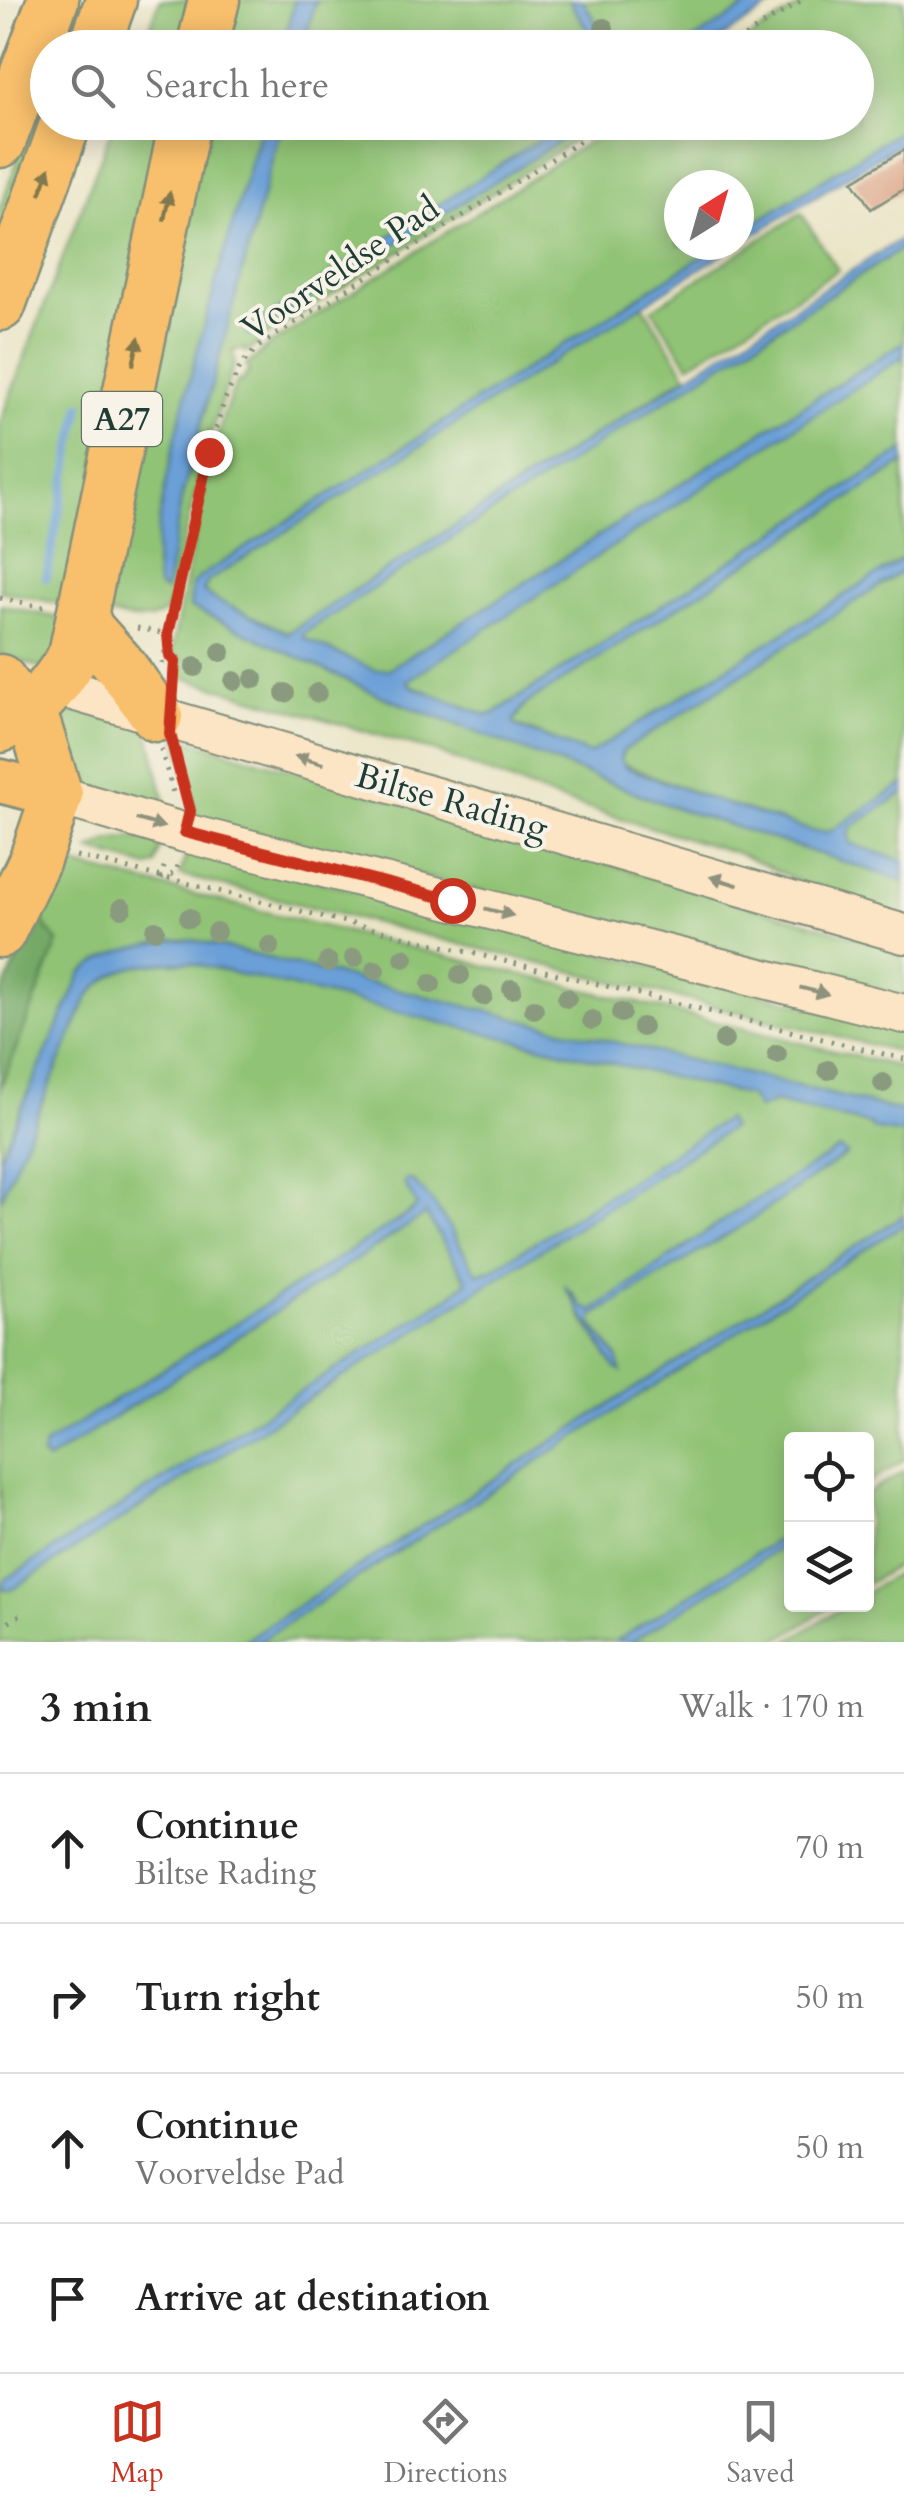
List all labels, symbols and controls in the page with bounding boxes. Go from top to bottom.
search box [30,30,874,140]
icon: search [65,58,120,113]
text: Search here [145,59,329,111]
one-way arrow [38,165,53,195]
north arrow [664,170,754,260]
street label: Voorveldse Pad [232,185,449,353]
one-way arrow [160,190,175,221]
one-way arrow [129,335,145,366]
road number: A27 [82,392,162,446]
route end [187,430,233,476]
one-way arrow [293,752,324,767]
street label: Biltse Rading [350,752,554,852]
one-way arrow [136,816,166,831]
one-way arrow [708,873,739,888]
route start [430,878,476,924]
one-way arrow [484,905,515,920]
one-way arrow [799,984,830,1000]
map controls [784,1432,874,1612]
button: locate [784,1432,874,1522]
button: layers [784,1522,874,1612]
text: 3 min [40,1679,152,1736]
text: Walk · 170 m [679,1685,864,1729]
text: Continue [135,1800,299,1852]
icon: ahead [40,1821,95,1876]
text: 70 m [796,1826,864,1870]
text: Biltse Rading [135,1852,316,1896]
icon: right [40,1971,95,2026]
text: Turn right [135,1972,320,2024]
text: 50 m [796,1976,864,2020]
text: Continue [135,2100,299,2152]
icon: ahead [40,2121,95,2176]
text: 50 m [796,2126,864,2170]
text: Voorveldse Pad [135,2152,344,2196]
icon: arrive [40,2271,95,2326]
text: Arrive at destination [135,2272,490,2324]
tab: Map [110,2394,165,2492]
tab: Directions [384,2394,507,2492]
tab: Saved [726,2394,794,2492]

